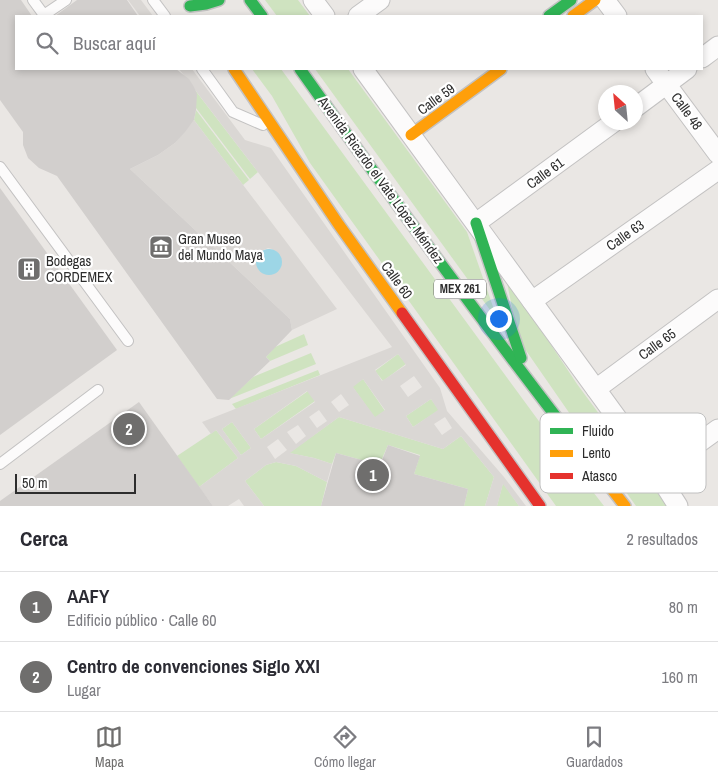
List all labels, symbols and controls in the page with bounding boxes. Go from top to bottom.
search box [15,15,703,70]
icon: search [33,29,61,57]
text: Buscar aquí [73,30,156,56]
street label: Calle 59 [414,79,458,119]
north arrow [598,85,643,130]
street label: Calle 48 [667,89,707,133]
street label: Avenida Ricardo el Vate López Méndez [314,92,448,267]
street label: Calle 61 [523,153,568,193]
street label: Calle 63 [603,216,647,254]
place label: Gran Museo del Mundo Maya [178,230,263,264]
museum icon: Gran Museo del Mundo Maya [148,234,174,260]
place label: Bodegas CORDEMEX [46,252,113,286]
building icon: Bodegas CORDEMEX [16,256,42,282]
street label: Calle 60 [377,258,417,302]
road number: MEX 261 [434,280,486,298]
your location [486,306,512,332]
street label: Calle 65 [635,324,679,364]
pin: 2 [113,410,145,448]
legend [540,413,706,493]
text: Fluido [582,422,614,440]
text: Lento [582,444,611,462]
pin: 1 [357,456,389,494]
text: Atasco [581,467,617,485]
scale bar [15,471,136,494]
text: 50 m [22,474,48,492]
text: Cerca [20,524,68,553]
text: 2 resultados [627,528,698,550]
text: AAFY [67,583,109,609]
text: 1 [32,596,40,618]
text: 80 m [669,596,698,618]
text: Edificio público · Calle 60 [67,609,217,631]
text: Centro de convenciones Siglo XXI [67,653,320,679]
text: 2 [32,666,40,688]
text: 160 m [662,666,698,688]
text: Lugar [67,679,101,701]
tab: Mapa [95,723,124,771]
tab: Cómo llegar [314,723,376,771]
tab: Guardados [566,723,623,771]

